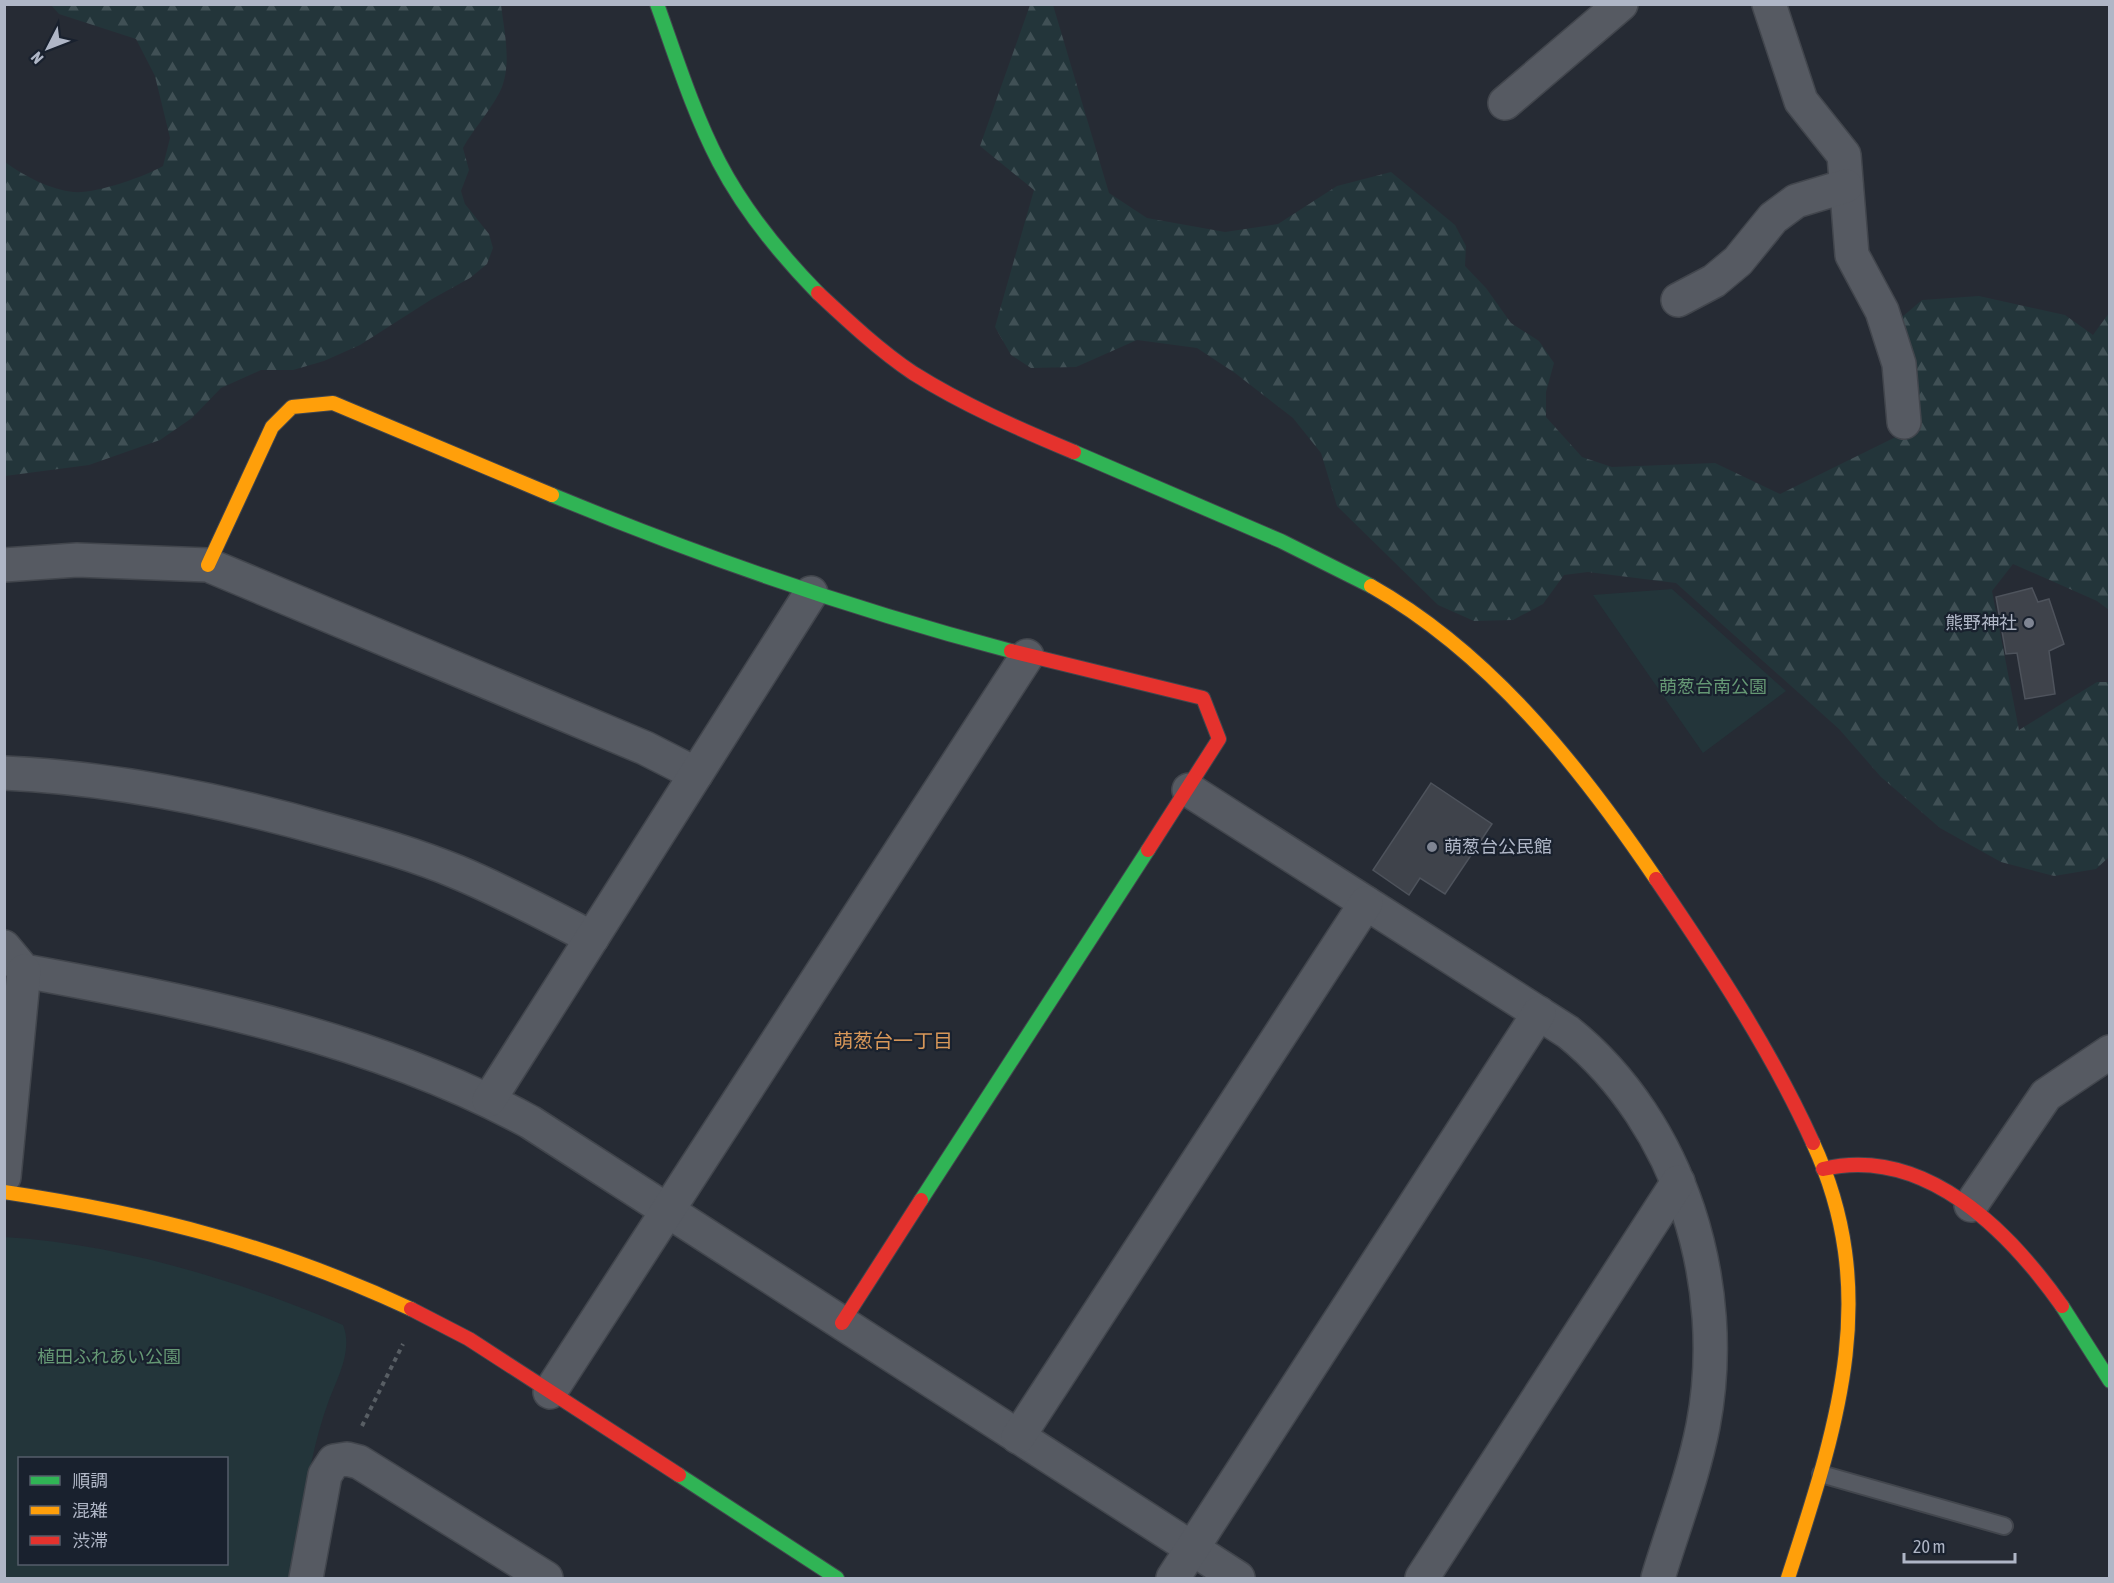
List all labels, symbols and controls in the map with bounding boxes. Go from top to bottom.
north arrow [18,18,78,78]
text: N [27,49,47,68]
place label: 熊野神社 [1945,612,2017,633]
marker: 熊野神社 [2022,616,2036,630]
park label: 萌葱台南公園 [1659,676,1767,697]
place label: 萌葱台公民館 [1444,836,1552,857]
marker: 萌葱台公民館 [1425,840,1439,854]
district label: 萌葱台一丁目 [833,1029,953,1052]
park label: 植田ふれあい公園 [37,1346,181,1367]
legend [18,1457,228,1565]
text: 順調 [72,1470,108,1491]
text: 混雑 [72,1500,108,1521]
scale bar [1904,1526,2015,1564]
text: 渋滞 [72,1530,108,1551]
text: 20 m [1913,1536,1945,1557]

